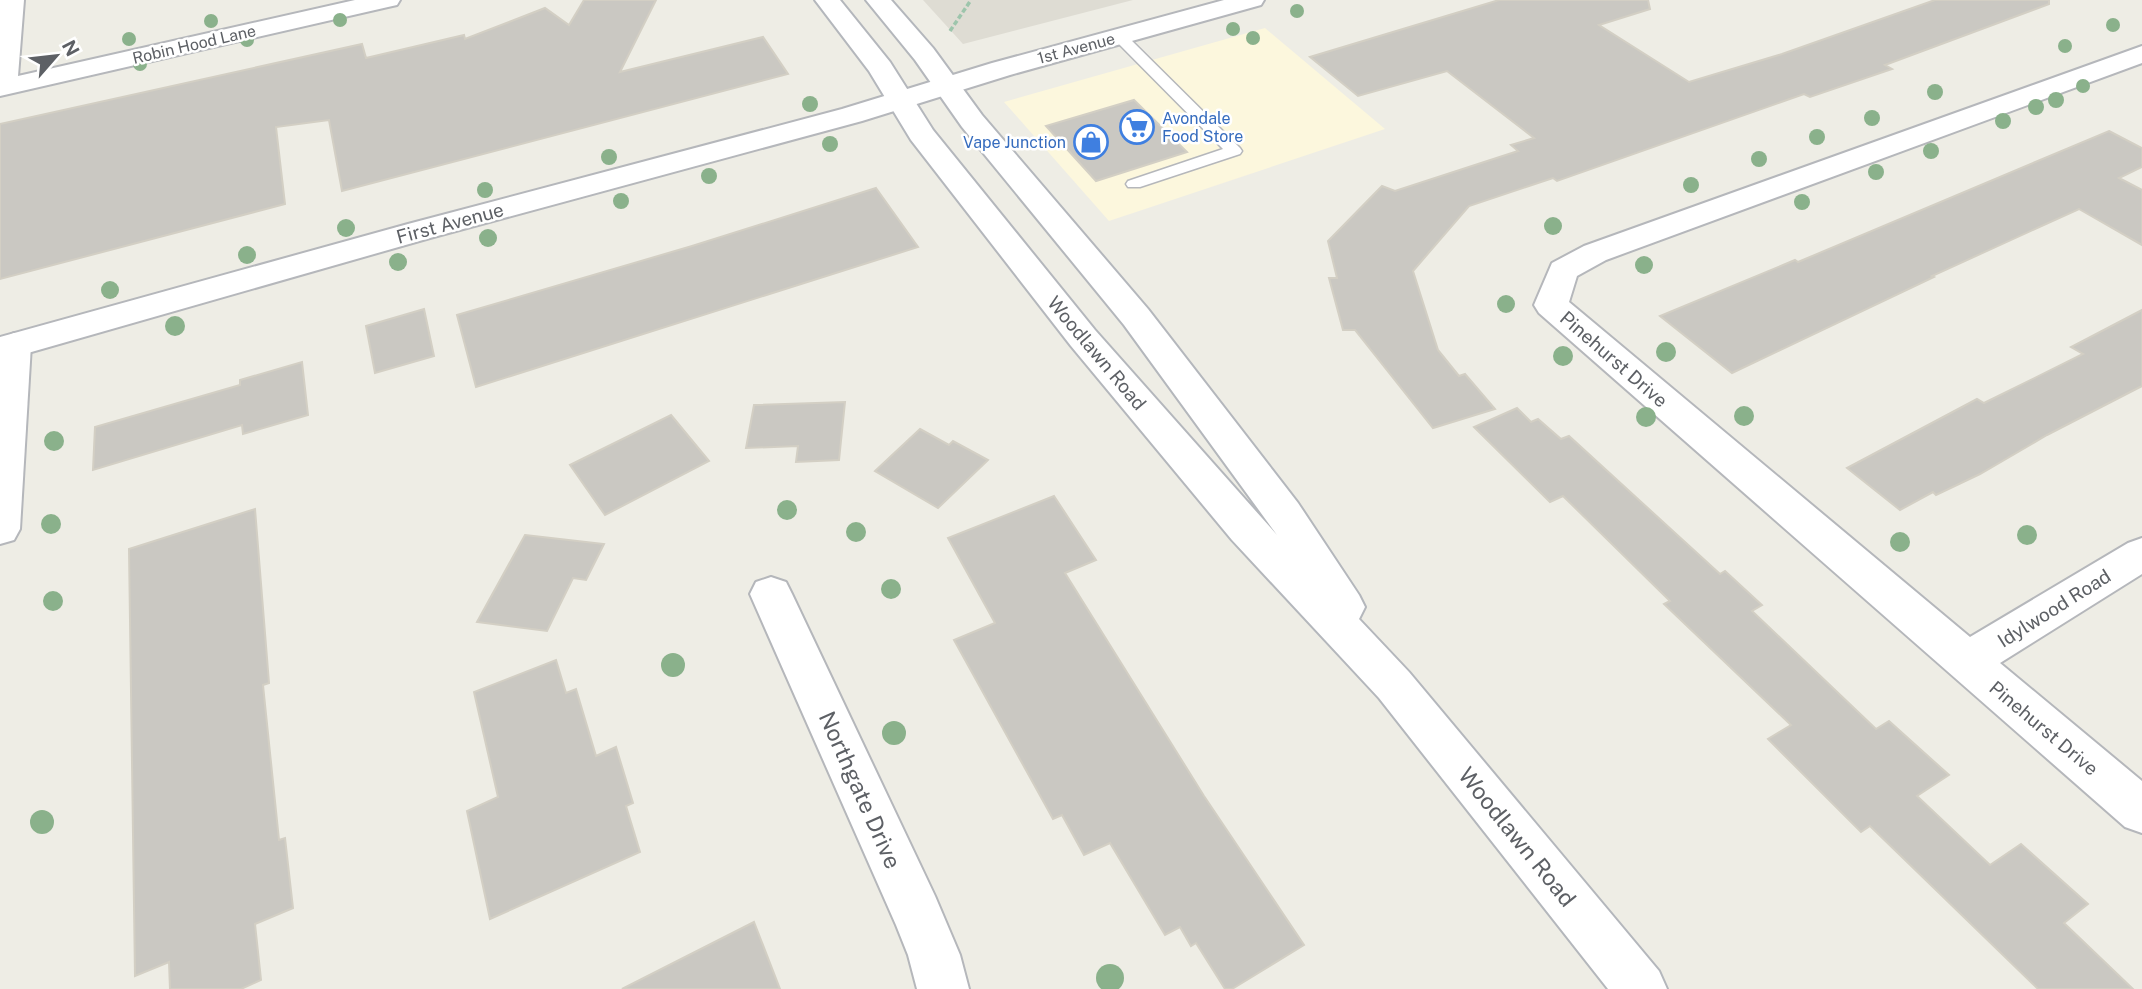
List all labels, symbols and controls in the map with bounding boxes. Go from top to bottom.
north arrow [21,21,91,91]
street label: Robin Hood Lane [131,21,258,68]
street label: 1st Avenue [1035,29,1117,68]
text: N [58,36,84,60]
supermarket icon: Avondale Food Store [1118,108,1156,146]
place label: Avondale Food Store [1162,109,1243,146]
shop icon: Vape Junction [1072,123,1110,161]
place label: Vape Junction [963,133,1066,152]
street label: First Avenue [394,198,506,248]
street label: Woodlawn Road [1043,292,1151,414]
street label: Pinehurst Drive [1556,306,1672,412]
street label: Idylwood Road [1993,564,2115,652]
street label: Pinehurst Drive [1985,676,2103,780]
street label: Northgate Drive [814,707,907,873]
street label: Woodlawn Road [1453,762,1582,912]

